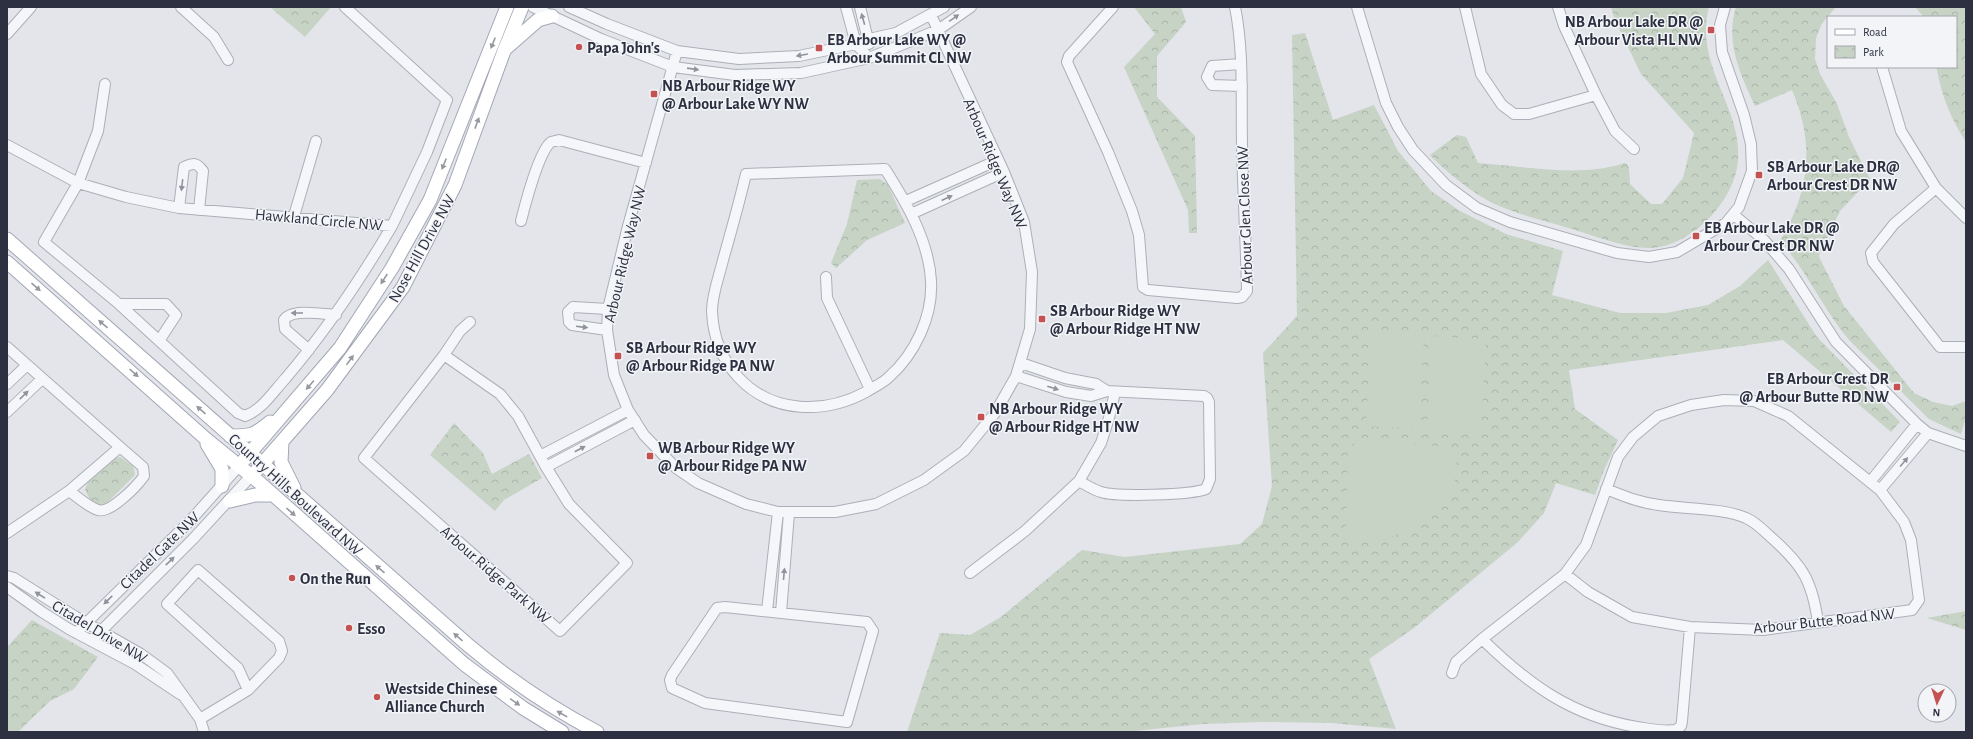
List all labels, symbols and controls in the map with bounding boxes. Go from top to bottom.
one-way arrow [860,12,866,24]
one-way arrow [949,14,960,22]
place label: NB Arbour Lake DR @ Arbour Vista HL NW [1565,14,1704,48]
legend [1827,16,1957,68]
marker: NB Arbour Lake DR @ Arbour Vista HL NW [1706,25,1716,35]
text: Road [1863,26,1887,38]
place label: EB Arbour Lake WY @ Arbour Summit CL NW [827,32,972,66]
one-way arrow [489,38,495,50]
place label: Papa John's [587,40,660,56]
marker: Papa John's [574,42,584,52]
marker: EB Arbour Lake WY @ Arbour Summit CL NW [814,43,824,53]
text: Park [1863,46,1884,58]
one-way arrow [796,52,808,58]
one-way arrow [686,66,699,72]
place label: NB Arbour Ridge WY @ Arbour Lake WY NW [662,78,809,112]
marker: NB Arbour Ridge WY @ Arbour Lake WY NW [649,89,659,99]
street label: Arbour Ridge Way NW [959,96,1030,232]
one-way arrow [475,117,481,129]
street label: Arbour Glen Close NW [1235,145,1255,285]
one-way arrow [441,158,447,170]
place label: SB Arbour Lake DR@ Arbour Crest DR NW [1767,159,1900,193]
marker: SB Arbour Lake DR@ Arbour Crest DR NW [1754,170,1764,180]
one-way arrow [178,179,185,191]
street label: Arbour Ridge Way NW [601,184,650,324]
street label: Nose Hill Drive NW [386,191,458,305]
one-way arrow [941,195,953,201]
street label: Hawkland Circle NW [254,206,384,234]
place label: EB Arbour Lake DR @ Arbour Crest DR NW [1704,220,1840,254]
marker: EB Arbour Lake DR @ Arbour Crest DR NW [1691,231,1701,241]
one-way arrow [381,273,388,285]
one-way arrow [31,283,42,292]
place label: SB Arbour Ridge WY @ Arbour Ridge HT NW [1050,303,1201,337]
one-way arrow [290,310,303,316]
marker: SB Arbour Ridge WY @ Arbour Ridge HT NW [1037,314,1047,324]
one-way arrow [98,319,109,328]
one-way arrow [576,323,588,330]
place label: SB Arbour Ridge WY @ Arbour Ridge PA NW [626,340,775,374]
marker: SB Arbour Ridge WY @ Arbour Ridge PA NW [613,351,623,361]
one-way arrow [346,354,354,365]
one-way arrow [129,369,139,378]
place label: EB Arbour Crest DR @ Arbour Butte RD NW [1740,371,1890,405]
one-way arrow [305,380,314,390]
marker: EB Arbour Crest DR @ Arbour Butte RD NW [1892,382,1902,392]
one-way arrow [1047,385,1059,391]
one-way arrow [19,390,29,400]
place label: NB Arbour Ridge WY @ Arbour Ridge HT NW [989,401,1140,435]
one-way arrow [196,405,206,415]
marker: NB Arbour Ridge WY @ Arbour Ridge HT NW [976,412,986,422]
street label: Country Hills Boulevard NW [225,431,366,560]
place label: WB Arbour Ridge WY @ Arbour Ridge PA NW [658,440,807,474]
one-way arrow [574,446,586,452]
marker: WB Arbour Ridge WY @ Arbour Ridge PA NW [645,451,655,461]
one-way arrow [1900,456,1909,467]
one-way arrow [286,507,296,516]
street label: Citadel Gate NW [117,508,203,592]
street label: Arbour Ridge Park NW [437,523,554,627]
one-way arrow [165,556,175,566]
one-way arrow [375,564,385,573]
one-way arrow [781,568,787,580]
place label: On the Run [300,571,371,587]
marker: On the Run [287,573,297,583]
one-way arrow [34,591,46,598]
one-way arrow [103,595,113,605]
street label: Citadel Drive NW [49,597,150,667]
street label: Arbour Butte Road NW [1752,606,1896,636]
place label: Esso [357,621,385,637]
marker: Esso [344,623,354,633]
one-way arrow [453,632,463,641]
place label: Westside Chinese Alliance Church [385,681,498,715]
north arrow [1917,683,1957,723]
marker: Westside Chinese Alliance Church [372,692,382,702]
one-way arrow [510,698,520,706]
text: N [1932,707,1941,718]
one-way arrow [557,710,568,717]

